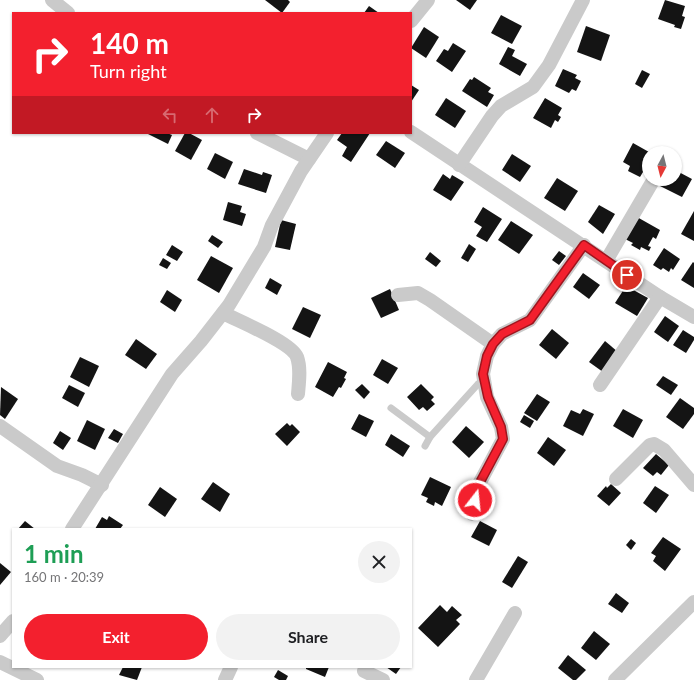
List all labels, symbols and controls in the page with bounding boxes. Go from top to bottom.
text: 140 m [90,26,169,60]
icon: right [24,28,76,80]
text: Turn right [90,60,167,82]
icon: left [159,104,181,126]
icon: ahead [201,104,223,126]
icon: right [243,104,265,126]
north arrow [642,146,682,186]
map controls [642,146,682,186]
pin [610,258,644,292]
icon: arrive [616,264,638,286]
position arrow [454,479,496,521]
text: 1 min [24,539,84,568]
button: close [358,541,400,583]
text: 160 m · 20:39 [24,569,104,585]
button: Exit [24,614,208,660]
button: Share [216,614,400,660]

